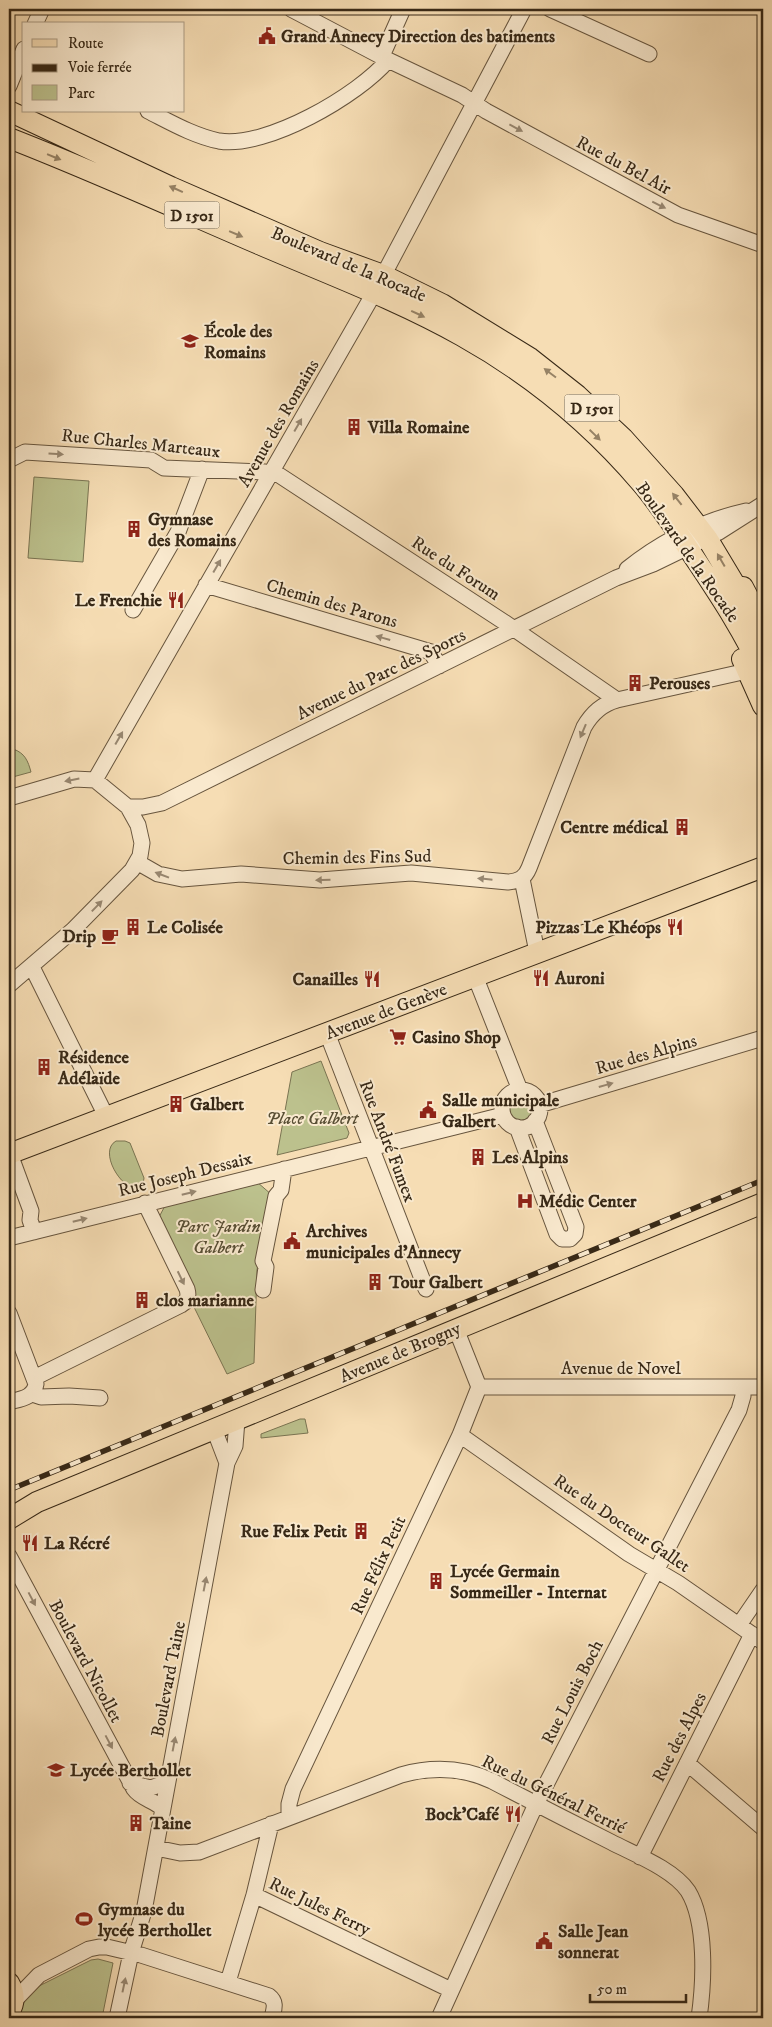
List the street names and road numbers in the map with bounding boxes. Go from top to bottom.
street label: Rue du Bel Air [572,132,675,200]
road number: D 1501 [164,202,220,228]
street label: Boulevard de la Rocade [268,222,429,308]
street label: Avenue des Romains [233,356,324,491]
road number: D 1501 [564,394,620,422]
street label: Rue Charles Marteaux [60,425,222,463]
street label: Boulevard de la Rocade [630,478,744,627]
street label: Rue du Forum [407,532,504,606]
street label: Chemin des Parons [264,575,400,633]
street label: Avenue du Parc des Sports [293,624,470,725]
street label: Chemin des Fins Sud [283,846,432,870]
street label: Avenue de Genève [323,979,450,1045]
street label: Rue des Alpins [593,1030,699,1080]
street label: Rue André Fumex [354,1077,420,1206]
street label: Rue Joseph Dessaix [116,1148,255,1202]
street label: Avenue de Brogny [337,1317,465,1388]
street label: Avenue de Novel [561,1358,682,1380]
street label: Rue du Docteur Gallet [549,1470,694,1578]
street label: Rue Félix Petit [346,1512,411,1618]
street label: Boulevard Nicollet [43,1596,127,1727]
street label: Boulevard Taine [147,1619,191,1739]
street label: Rue Louis Boch [537,1636,609,1748]
street label: Rue des Alpes [648,1689,712,1786]
street label: Rue du Général Ferrié [478,1750,630,1840]
street label: Rue Jules Ferry [265,1873,374,1941]

